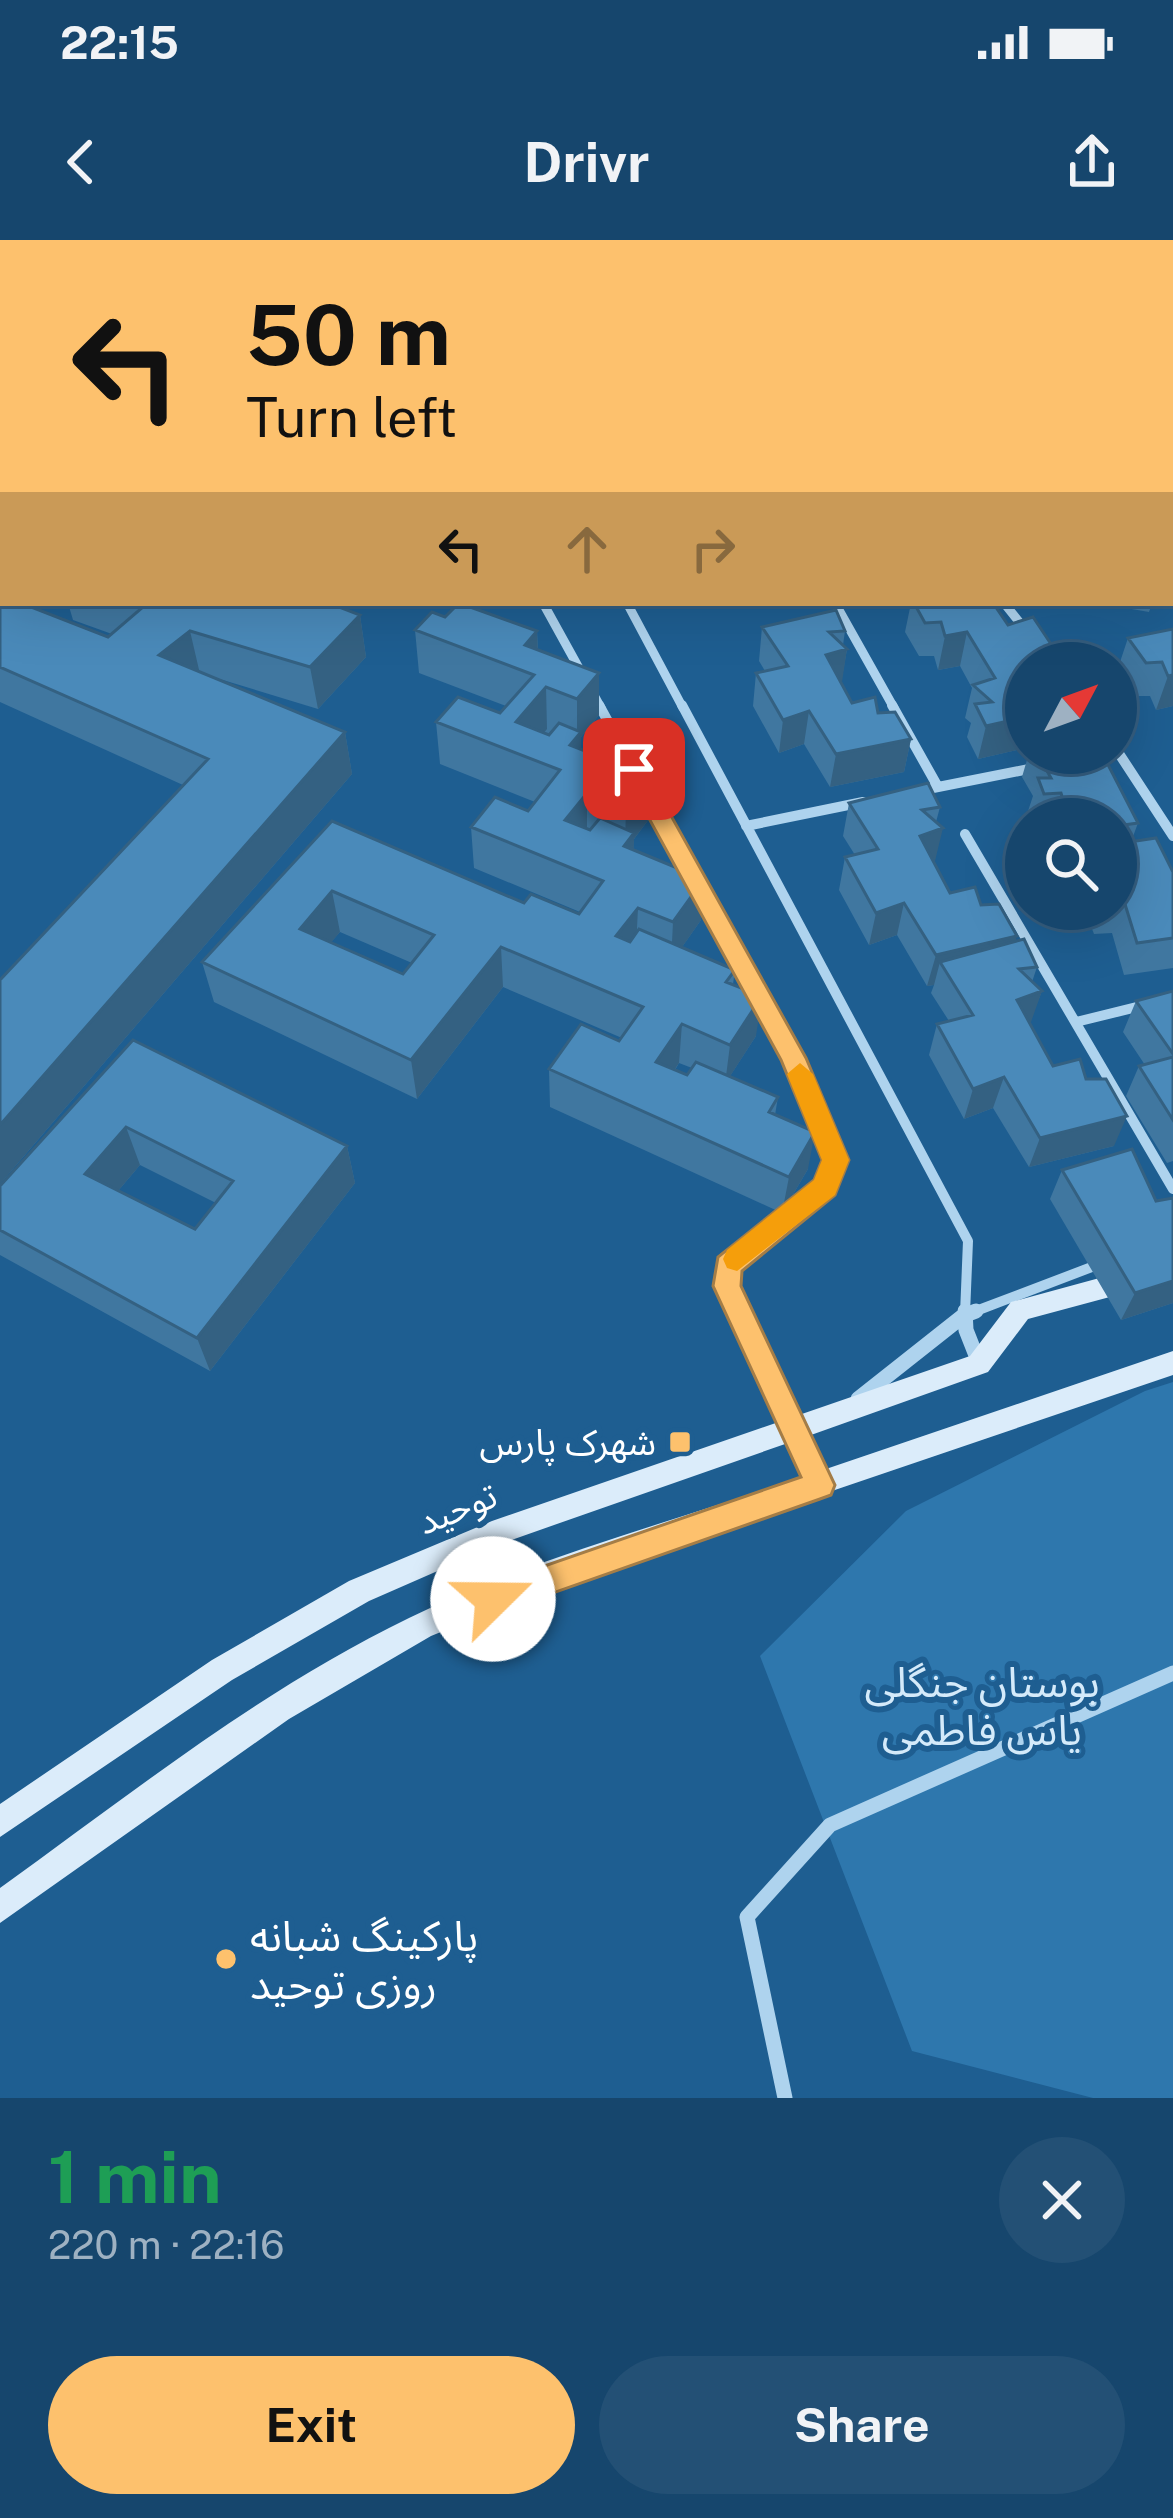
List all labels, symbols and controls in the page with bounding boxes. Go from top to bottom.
text: 22:15 [60,16,179,69]
icon: back [48,129,114,195]
icon: share [1059,129,1125,195]
text: Drivr [524,131,649,194]
text: 50 m [246,285,451,384]
icon: left [48,288,204,444]
text: Turn left [246,386,457,449]
icon: left [428,516,494,582]
icon: ahead [554,516,620,582]
icon: right [680,516,746,582]
north arrow [1005,642,1137,774]
map controls [1005,642,1137,930]
pin [583,718,685,820]
icon: arrive [601,736,667,802]
button: search [1005,798,1137,930]
place label: شهرک پارس [479,1421,656,1466]
marker: شهرک پارس [667,1429,693,1455]
street label: توحید [411,1473,503,1544]
position arrow [430,1536,556,1662]
park label: بوستان جنگلی یاس فاطمی [865,1657,1099,1755]
place label: پارکینگ شبانه روزی توحید [250,1911,478,2009]
marker: پارکینگ شبانه روزی توحید [213,1946,239,1972]
text: 1 min [48,2135,222,2219]
button: close [999,2137,1125,2263]
text: 220 m · 22:16 [48,2222,285,2268]
button: Exit [48,2356,575,2494]
button: Share [599,2356,1125,2494]

